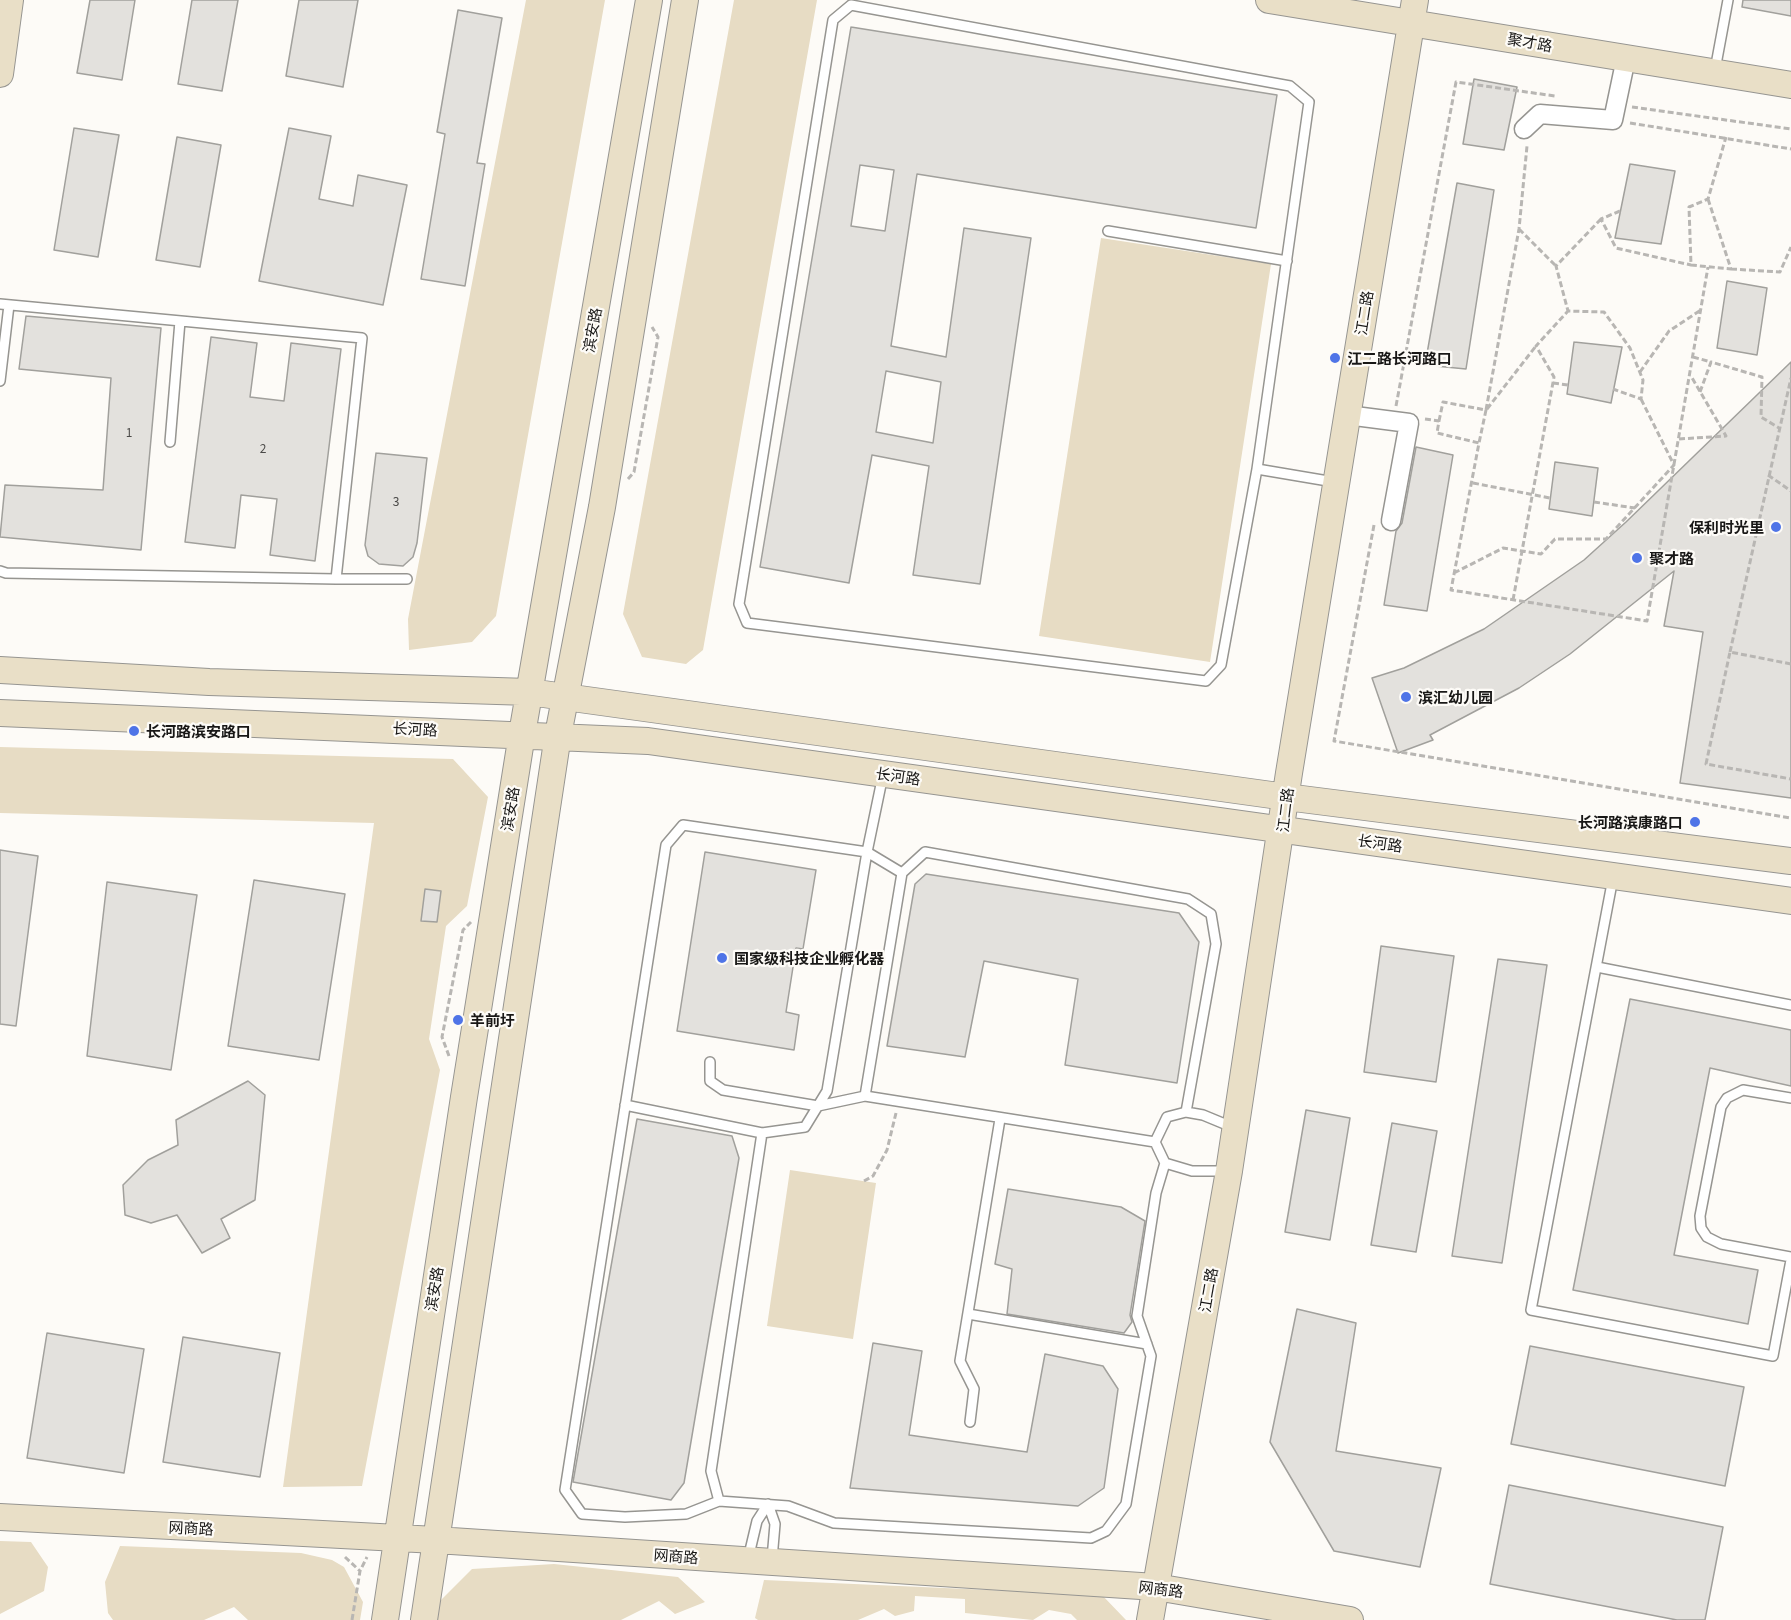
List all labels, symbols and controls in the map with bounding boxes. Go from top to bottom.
street label: 聚才路 [1506,29,1554,55]
street label: 江二路 [1352,289,1376,337]
street label: 滨安路 [579,306,605,354]
place label: 江二路长河路口 [1347,349,1452,367]
marker: 江二路长河路口 [1328,351,1342,365]
house number: 1 [126,425,132,439]
house number: 2 [260,441,266,455]
house number: 3 [393,494,399,508]
place label: 保利时光里 [1689,518,1764,536]
marker: 保利时光里 [1769,520,1783,534]
place label: 聚才路 [1649,549,1694,567]
marker: 聚才路 [1630,551,1644,565]
place label: 滨汇幼儿园 [1418,688,1493,706]
marker: 滨汇幼儿园 [1399,690,1413,704]
street label: 长河路 [392,719,438,739]
place label: 长河路滨安路口 [146,722,251,740]
marker: 长河路滨安路口 [127,724,141,738]
street label: 长河路 [874,764,922,788]
street label: 滨安路 [498,785,522,833]
street label: 江二路 [1273,787,1297,833]
place label: 长河路滨康路口 [1578,813,1683,831]
marker: 长河路滨康路口 [1688,815,1702,829]
street label: 长河路 [1356,831,1404,855]
place label: 国家级科技企业孵化器 [734,949,884,967]
marker: 国家级科技企业孵化器 [715,951,729,965]
place label: 羊前圩 [470,1011,515,1029]
marker: 羊前圩 [451,1013,465,1027]
street label: 滨安路 [422,1265,446,1313]
street label: 江二路 [1195,1266,1221,1314]
street label: 网商路 [168,1518,214,1538]
street label: 网商路 [653,1545,699,1567]
street label: 网商路 [1138,1577,1184,1601]

